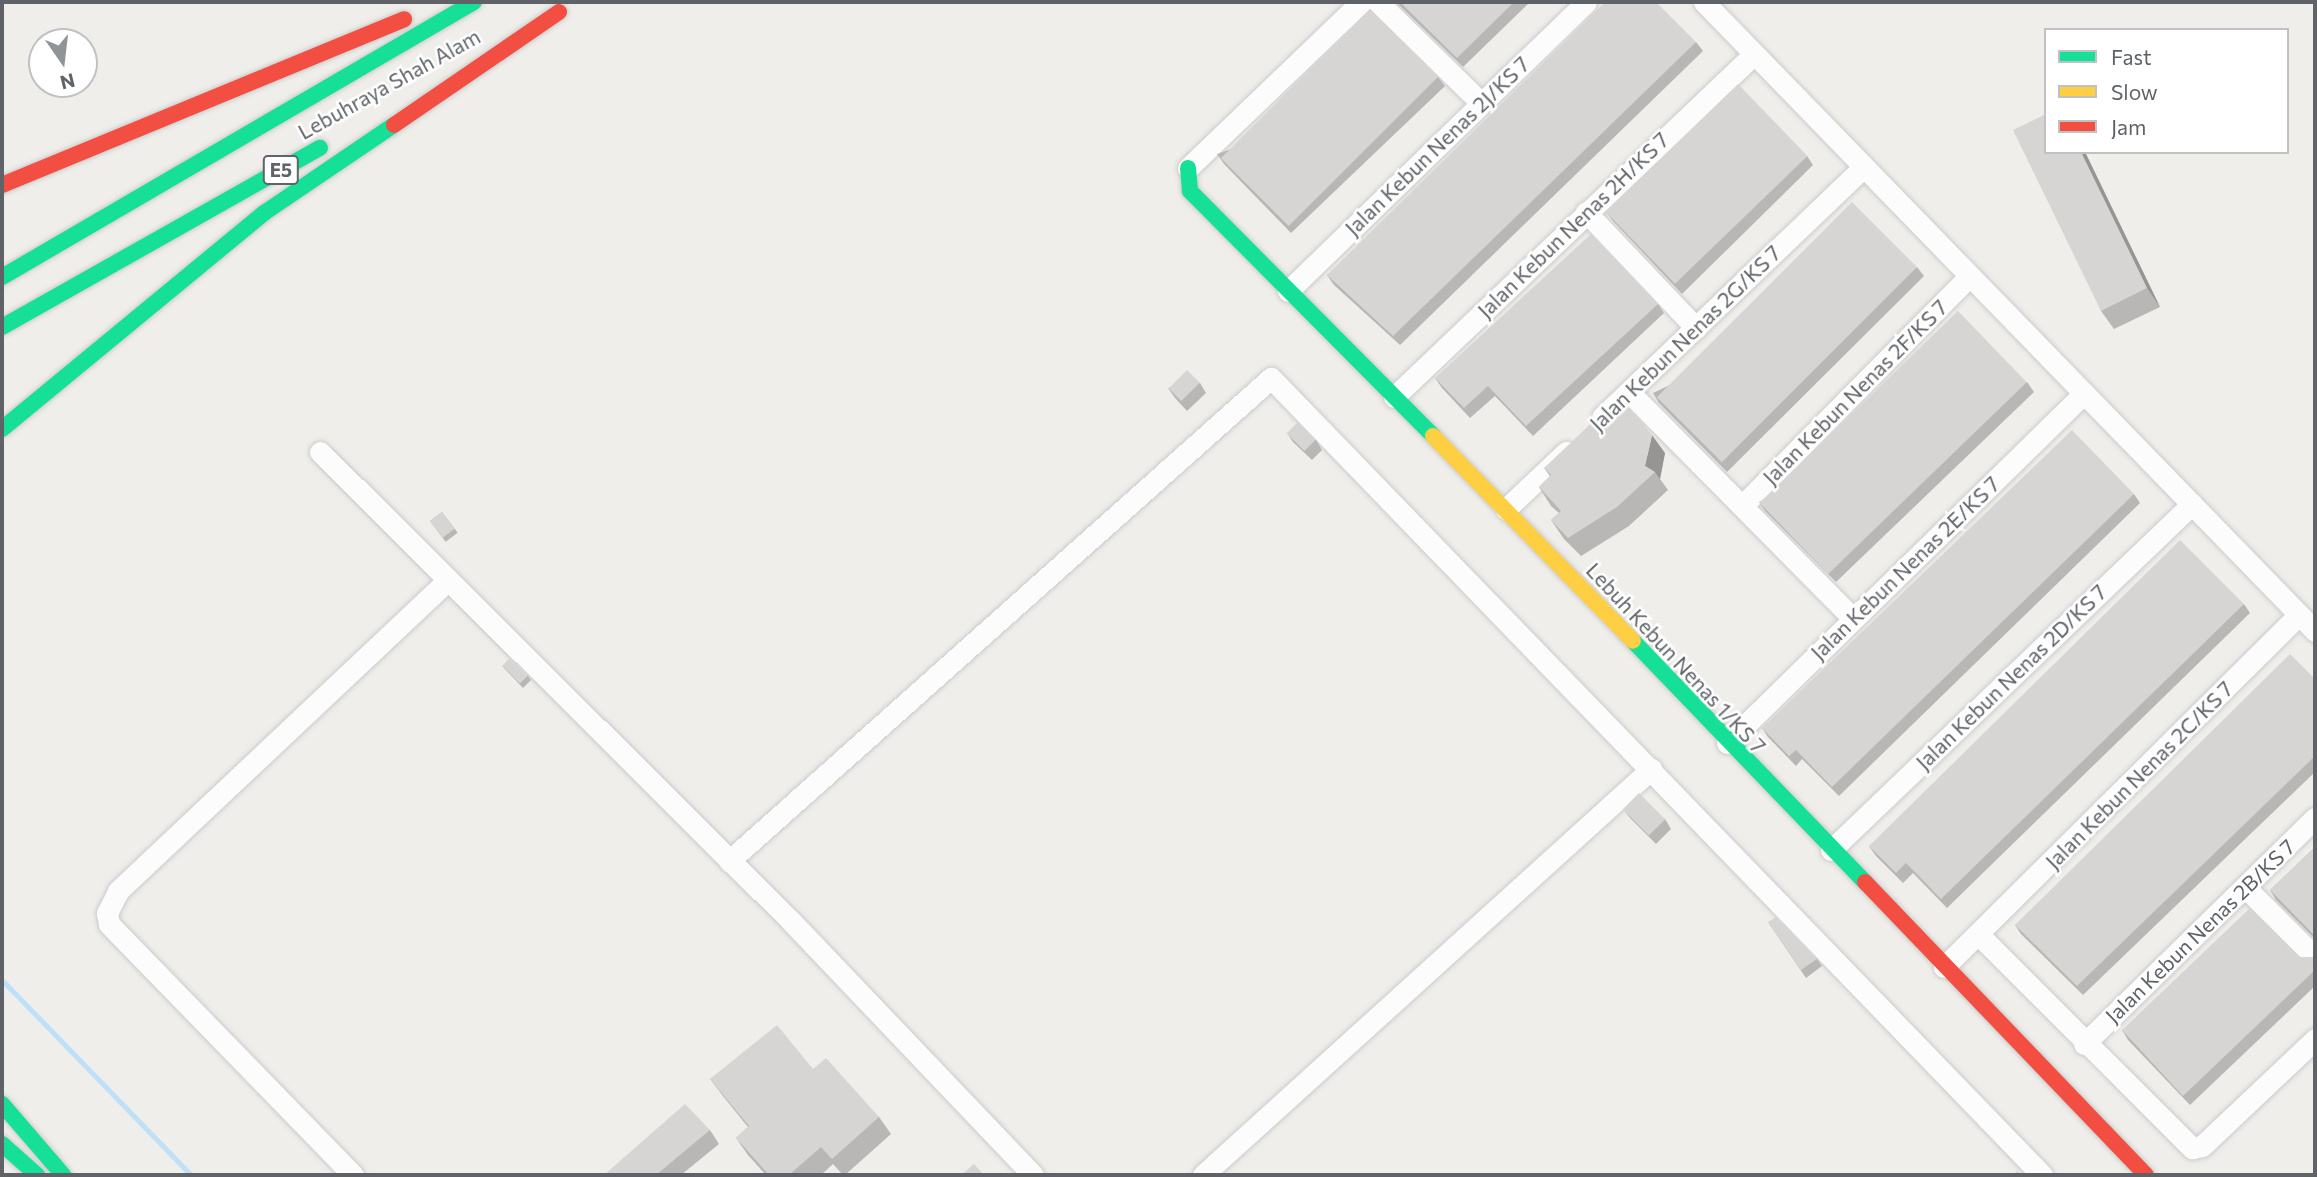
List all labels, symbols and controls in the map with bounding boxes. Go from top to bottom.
street label: Lebuhraya Shah Alam [294,23,484,145]
north arrow [28,28,98,98]
legend [2044,28,2289,154]
text: Fast [2111,44,2152,69]
street label: Jalan Kebun Nenas 2J/KS 7 [1340,51,1534,241]
text: N [58,69,77,95]
text: Slow [2111,79,2158,104]
text: Jam [2111,114,2146,139]
street label: Jalan Kebun Nenas 2H/KS 7 [1472,127,1674,323]
road number: E5 [262,154,300,186]
street label: Jalan Kebun Nenas 2G/KS 7 [1584,240,1786,436]
street label: Jalan Kebun Nenas 2F/KS 7 [1757,294,1953,490]
street label: Jalan Kebun Nenas 2E/KS 7 [1805,471,2005,665]
street label: Lebuh Kebun Nenas 1/KS 7 [1581,558,1771,758]
street label: Jalan Kebun Nenas 2D/KS 7 [1911,579,2111,775]
street label: Jalan Kebun Nenas 2C/KS 7 [2040,676,2238,874]
street label: Jalan Kebun Nenas 2B/KS 7 [2100,834,2300,1028]

